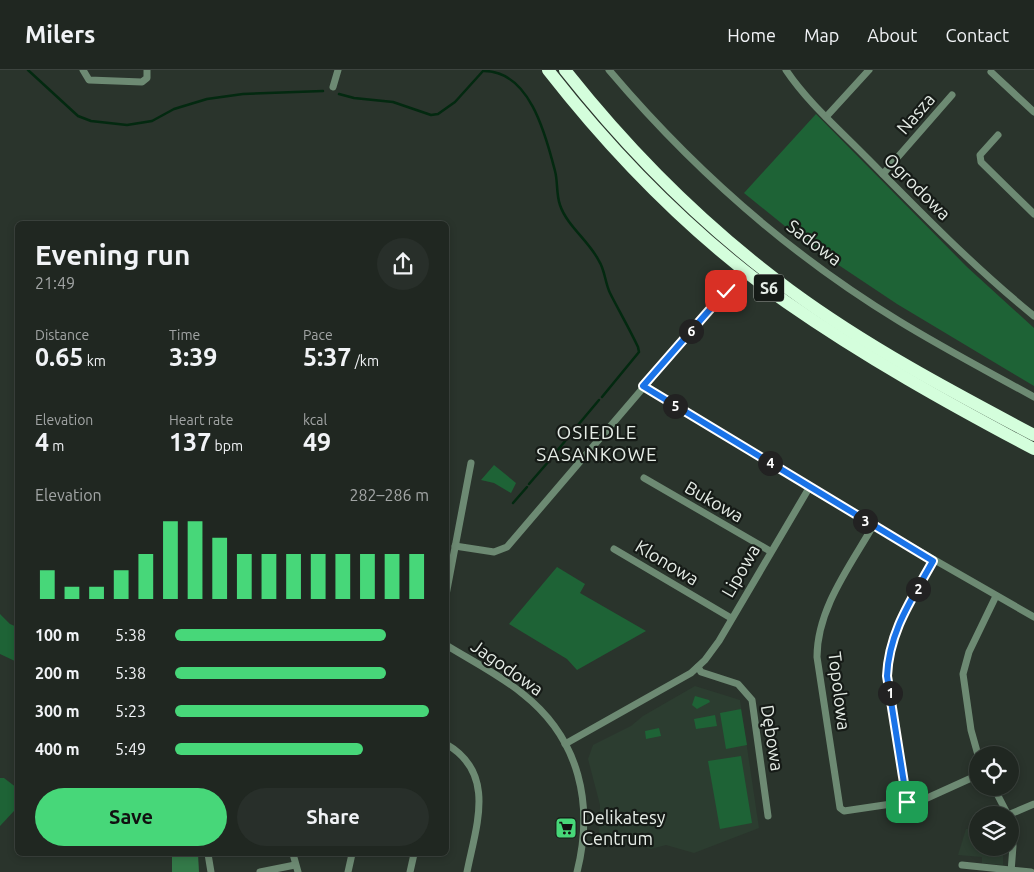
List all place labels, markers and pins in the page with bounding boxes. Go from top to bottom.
pin [705,270,747,312]
pin: 6 [678,318,704,344]
pin: 5 [662,394,688,418]
pin: 4 [758,450,782,476]
pin: 3 [852,508,878,534]
pin: 2 [906,576,930,602]
pin: 1 [878,680,902,706]
pin [886,781,928,823]
place label: Delikatesy Centrum [582,807,666,848]
supermarket icon: Delikatesy Centrum [554,816,578,840]

